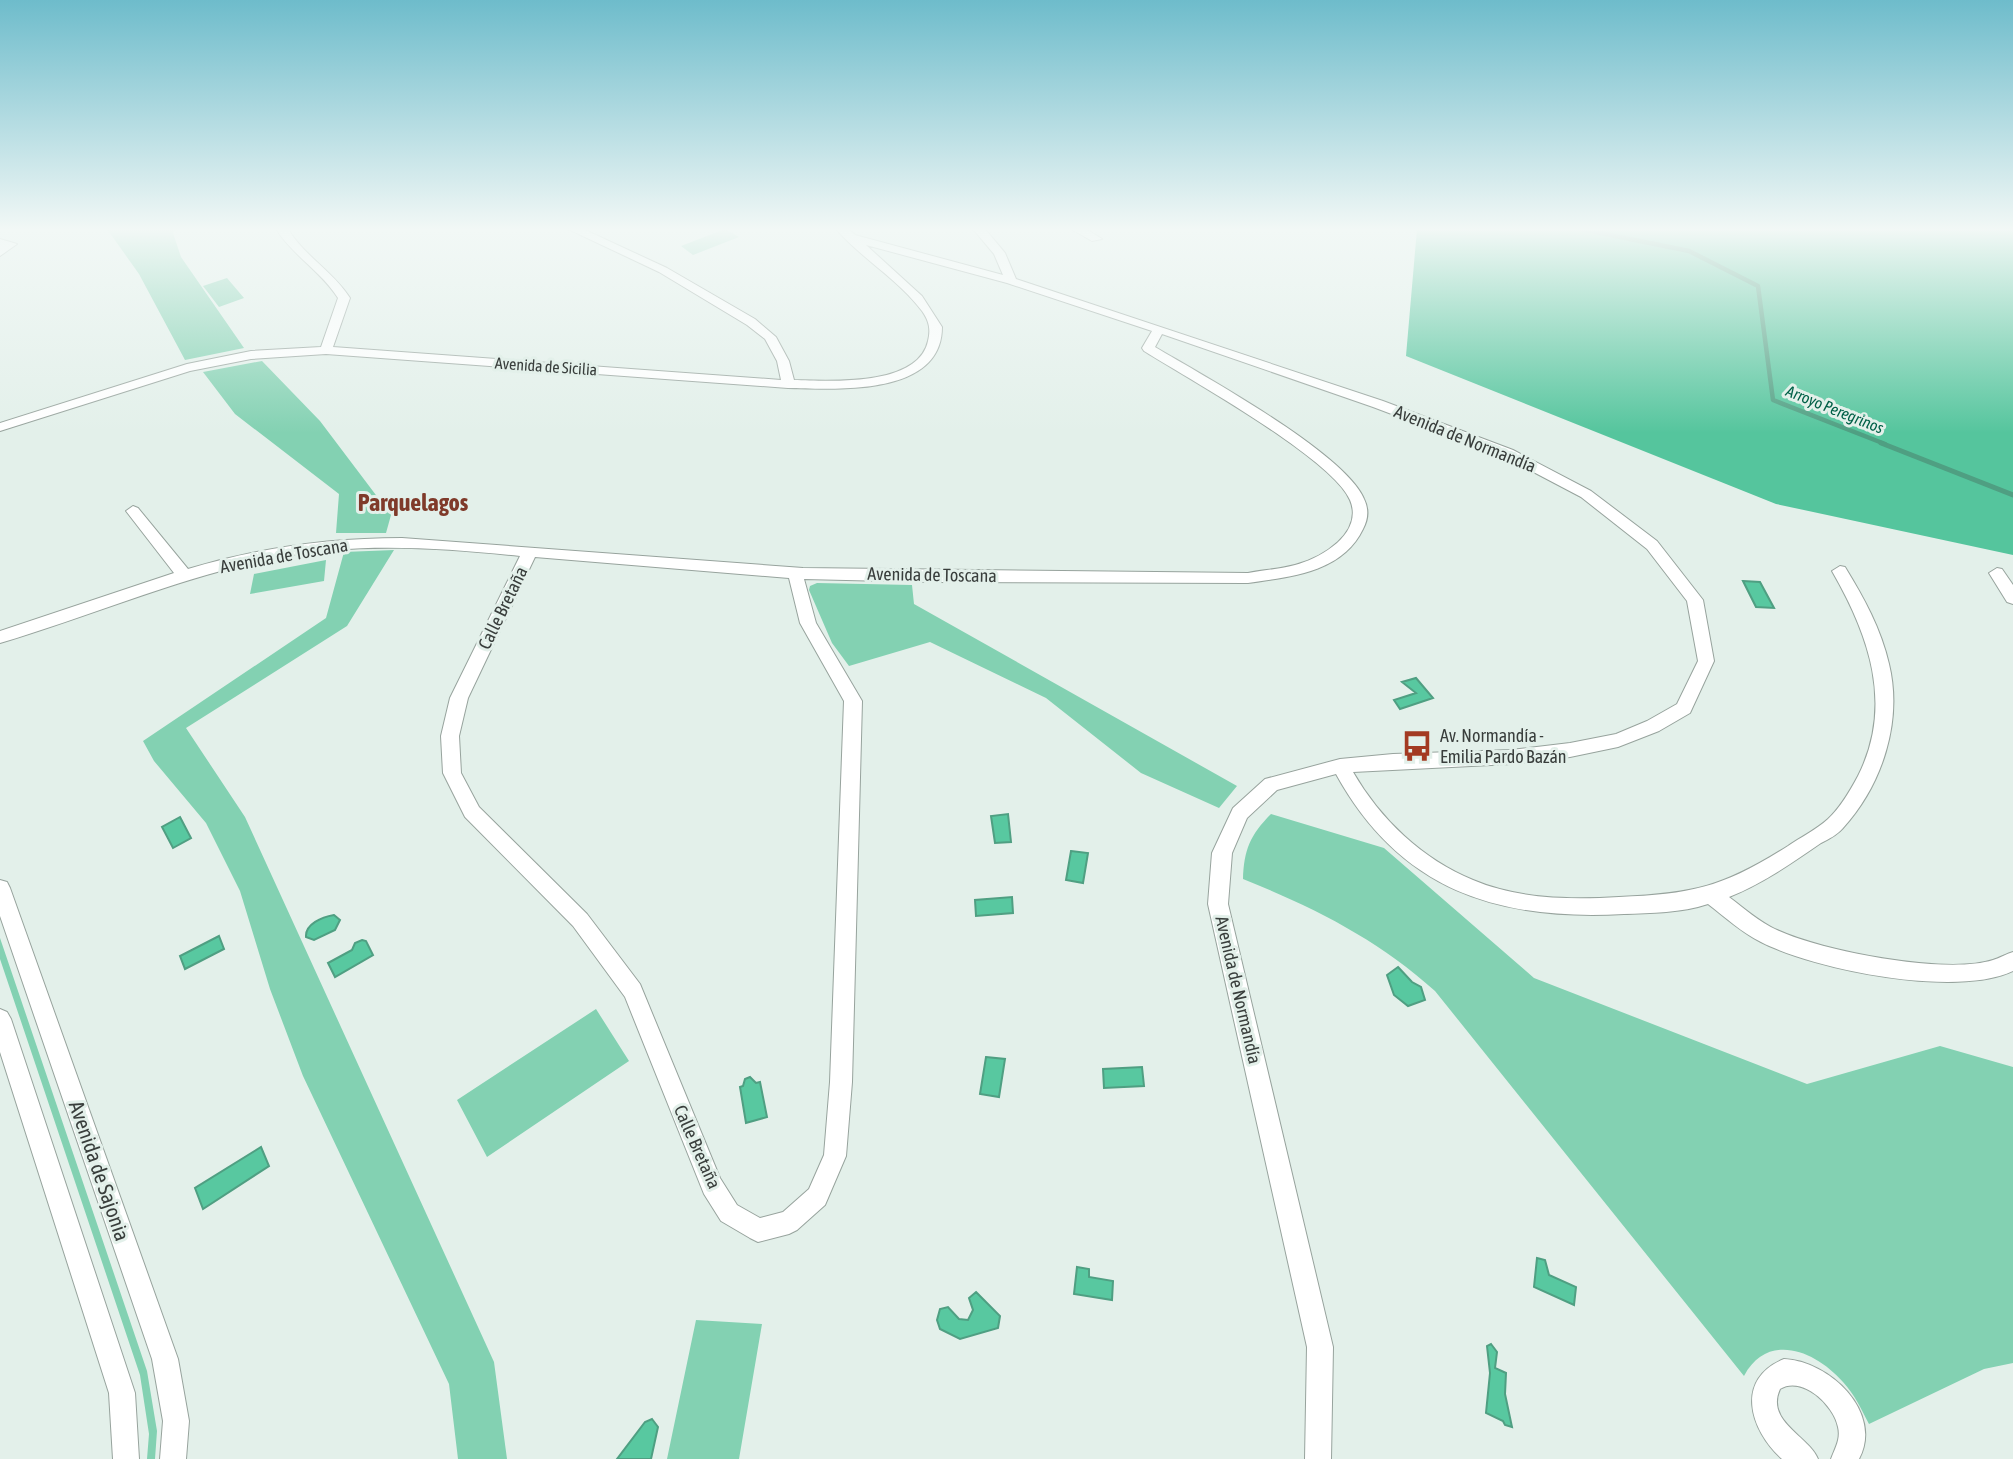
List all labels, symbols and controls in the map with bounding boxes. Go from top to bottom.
street label: Avenida de Sicilia [494,353,598,379]
water label: Arroyo Peregrinos [1782,381,1887,438]
street label: Avenida de Normandía [1391,400,1539,477]
district label: Parquelagos [358,489,469,516]
street label: Avenida de Toscana [218,534,349,577]
street label: Calle Bretaña [474,563,532,652]
street label: Avenida de Toscana [867,563,997,586]
place label: Av. Normandía - Emilia Pardo Bazán [1440,725,1567,767]
bus stop icon: Av. Normandía - Emilia Pardo Bazán [1400,729,1434,763]
street label: Avenida de Normandía [1211,914,1266,1066]
street label: Avenida de Sajonia [65,1098,135,1244]
street label: Calle Bretaña [670,1102,725,1192]

